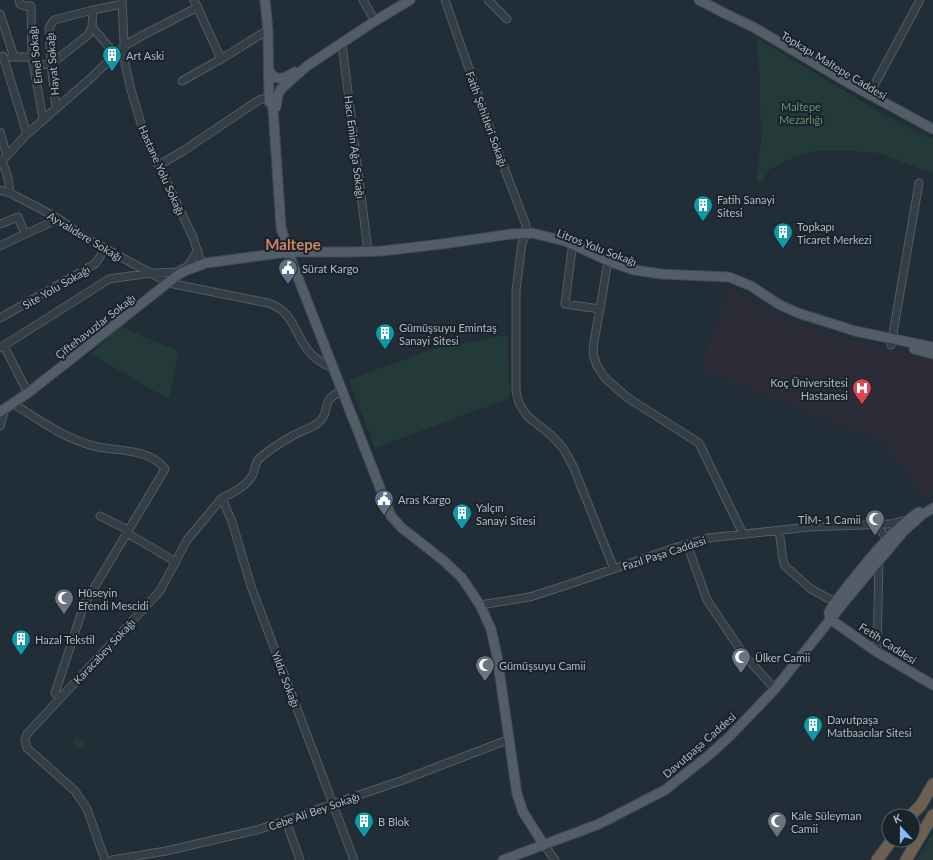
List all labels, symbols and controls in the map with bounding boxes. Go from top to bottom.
street label: Emel Sokağı [26,25,44,85]
street label: Topkapı Maltepe Caddesi [779,28,890,102]
street label: Hayat Sokağı [43,32,61,96]
building icon: Art Aski [101,44,123,72]
place label: Art Aski [126,49,165,62]
street label: Fatih Şehitleri Sokağı [464,70,510,168]
street label: Hacı Emin Ağa Sokağı [342,95,368,199]
park label: Maltepe Mezarlığı [779,100,823,126]
street label: Hastane Yolu Sokağı [136,123,188,217]
place label: Fatih Sanayi Sitesi [717,193,775,219]
building icon: Fatih Sanayi Sitesi [692,194,714,222]
street label: Ayvalıdere Sokağı [45,209,125,263]
place label: Topkapı Ticaret Merkezi [797,220,872,246]
building icon: Topkapı Ticaret Merkezi [772,221,794,249]
street label: Litros Yolu Sokağı [555,226,639,268]
district label: Maltepe [265,235,321,253]
public building icon: Sürat Kargo [277,257,299,285]
street label: Site Yolu Sokağı [20,262,92,312]
place label: Sürat Kargo [302,262,359,275]
street label: Çiftehavuzlar Sokağı [52,291,138,361]
place label: Gümüşsuyu Emintaş Sanayi Sitesi [399,321,497,347]
building icon: Gümüşsuyu Emintaş Sanayi Sitesi [374,322,396,350]
place label: Koç Üniversitesi Hastanesi [770,376,848,402]
hospital icon: Koç Üniversitesi Hastanesi [851,377,873,405]
public building icon: Aras Kargo [373,488,395,516]
place label: Aras Kargo [398,493,451,506]
place label: Yalçın Sanayi Sitesi [476,501,536,527]
building icon: Yalçın Sanayi Sitesi [451,502,473,530]
mosque icon: TİM- 1 Camii [864,508,886,536]
place label: TİM- 1 Camii [798,513,861,526]
street label: Fazıl Paşa Caddesi [621,533,708,573]
place label: Hüseyin Efendi Mescidi [78,586,149,612]
mosque icon: Hüseyin Efendi Mescidi [53,587,75,615]
street label: Karacabey Sokağı [70,616,138,686]
street label: Fetih Caddesi [857,620,919,667]
building icon: Hazal Tekstil [10,628,32,656]
place label: Hazal Tekstil [35,633,95,646]
mosque icon: Ülker Camii [730,646,752,674]
street label: Yıldız Sokağı [269,649,303,709]
place label: Ülker Camii [755,651,811,664]
mosque icon: Gümüşsuyu Camii [474,654,496,682]
place label: Gümüşsuyu Camii [499,659,586,672]
street label: Davutpaşa Caddesi [660,710,738,780]
place label: Davutpaşa Matbaacılar Sitesi [827,713,912,739]
building icon: Davutpaşa Matbaacılar Sitesi [802,714,824,742]
street label: Cebe Ali Bey Sokağı [267,789,361,833]
north arrow [881,808,921,848]
place label: Kale Süleyman Camii [791,809,862,835]
building icon: B Blok [353,810,375,838]
mosque icon: Kale Süleyman Camii [766,810,788,838]
text: K [891,811,904,826]
place label: B Blok [378,815,410,828]

